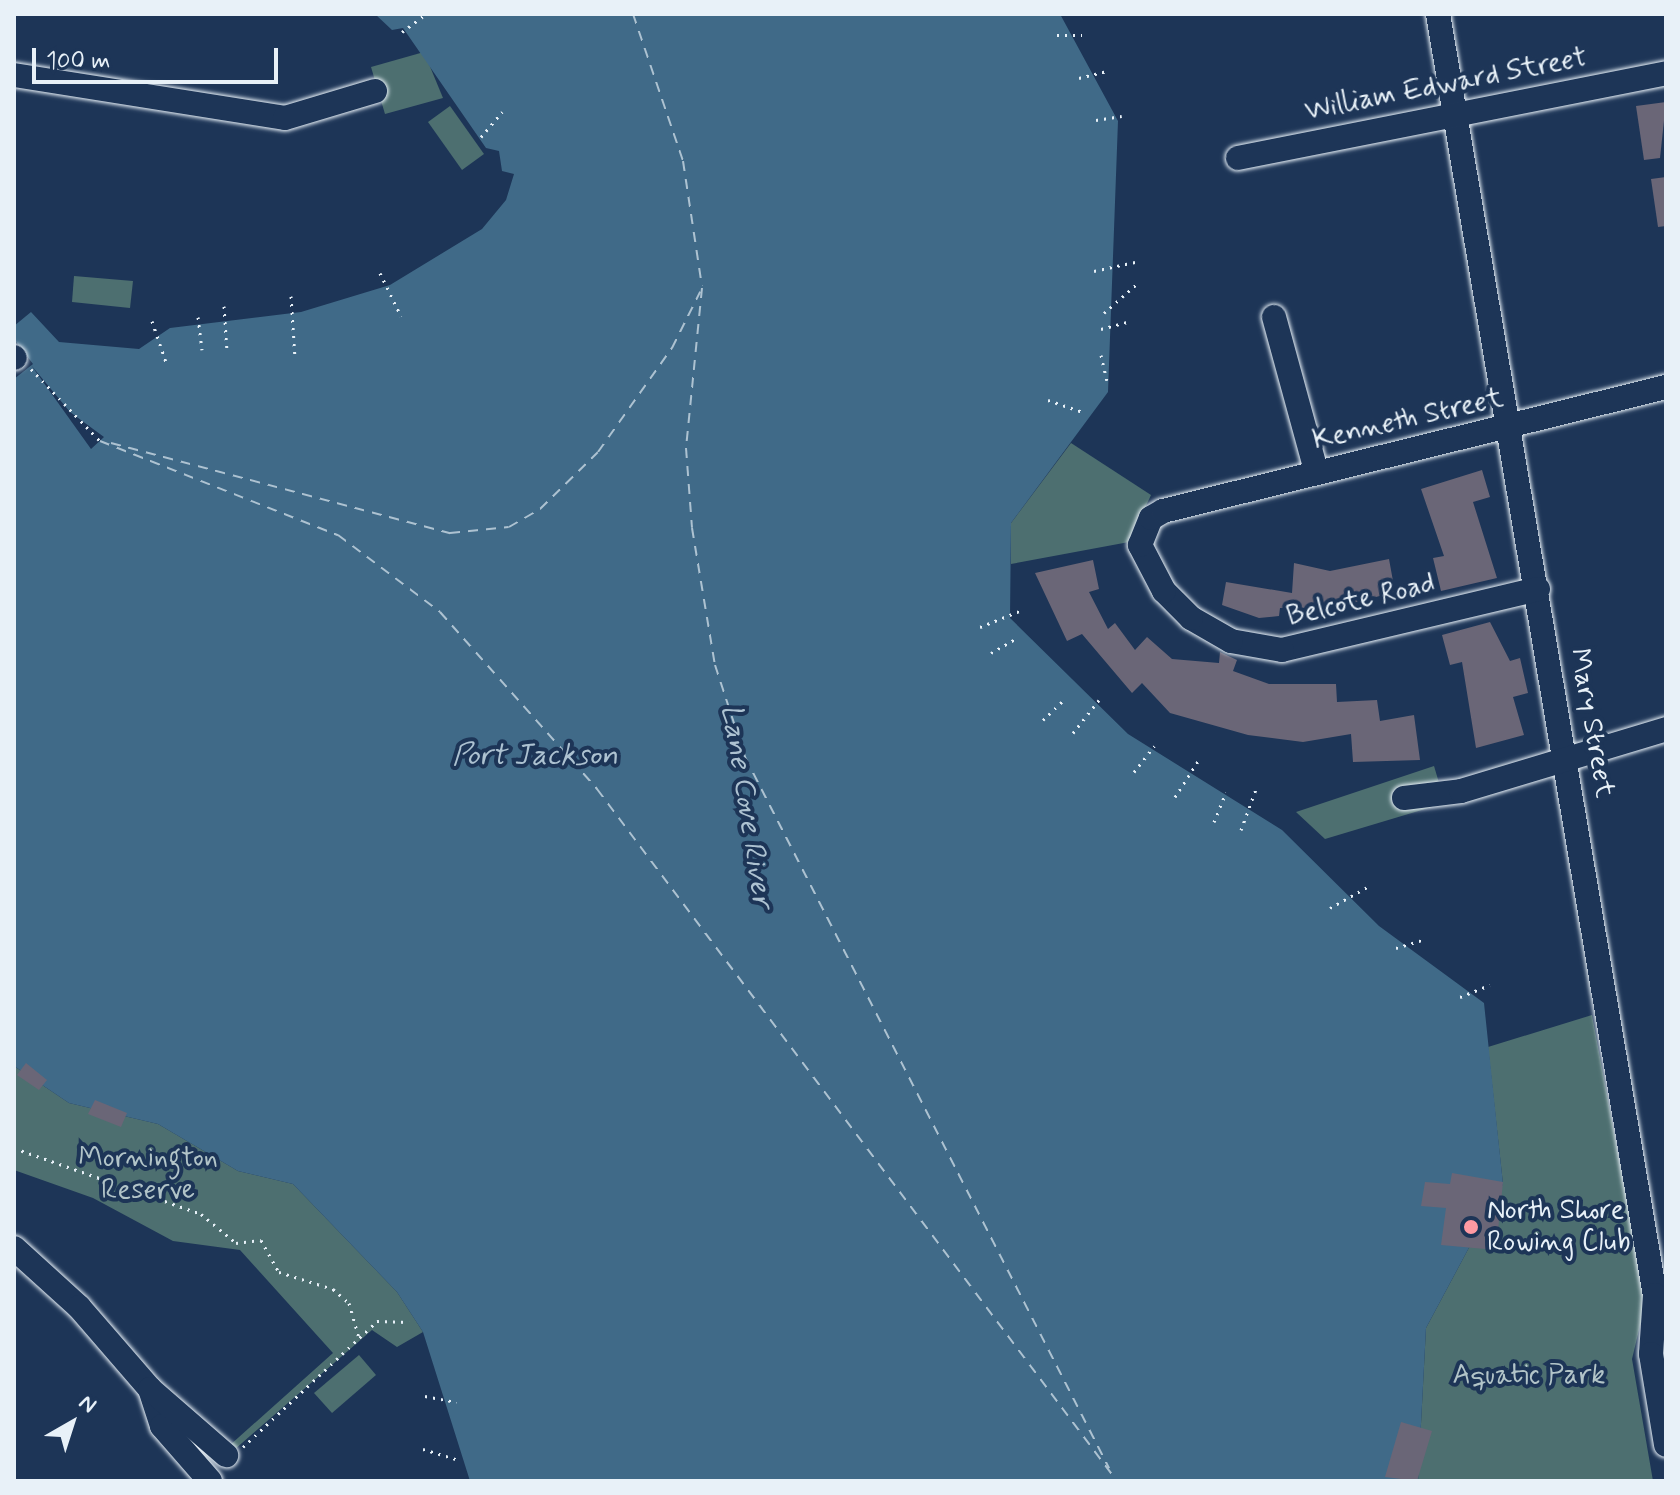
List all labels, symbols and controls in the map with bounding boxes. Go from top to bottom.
scale bar [36,32,282,82]
street label: William Edward Street [1309,42,1583,128]
text: 100 m [46,46,110,77]
street label: Kenneth Street [1310,382,1506,458]
street label: Belcote Road [1283,568,1439,634]
street label: Mary Street [1561,646,1621,800]
water label: Lane Cove River [712,701,780,911]
water label: Port Jackson [452,738,618,774]
park label: Mornington Reserve [78,1142,218,1208]
place label: North Shore Rowing Club [1487,1194,1637,1260]
marker: North Shore Rowing Club [1462,1218,1480,1236]
park label: Aquatic Park [1454,1359,1604,1393]
north arrow [32,1383,112,1463]
text: N [73,1389,102,1420]

